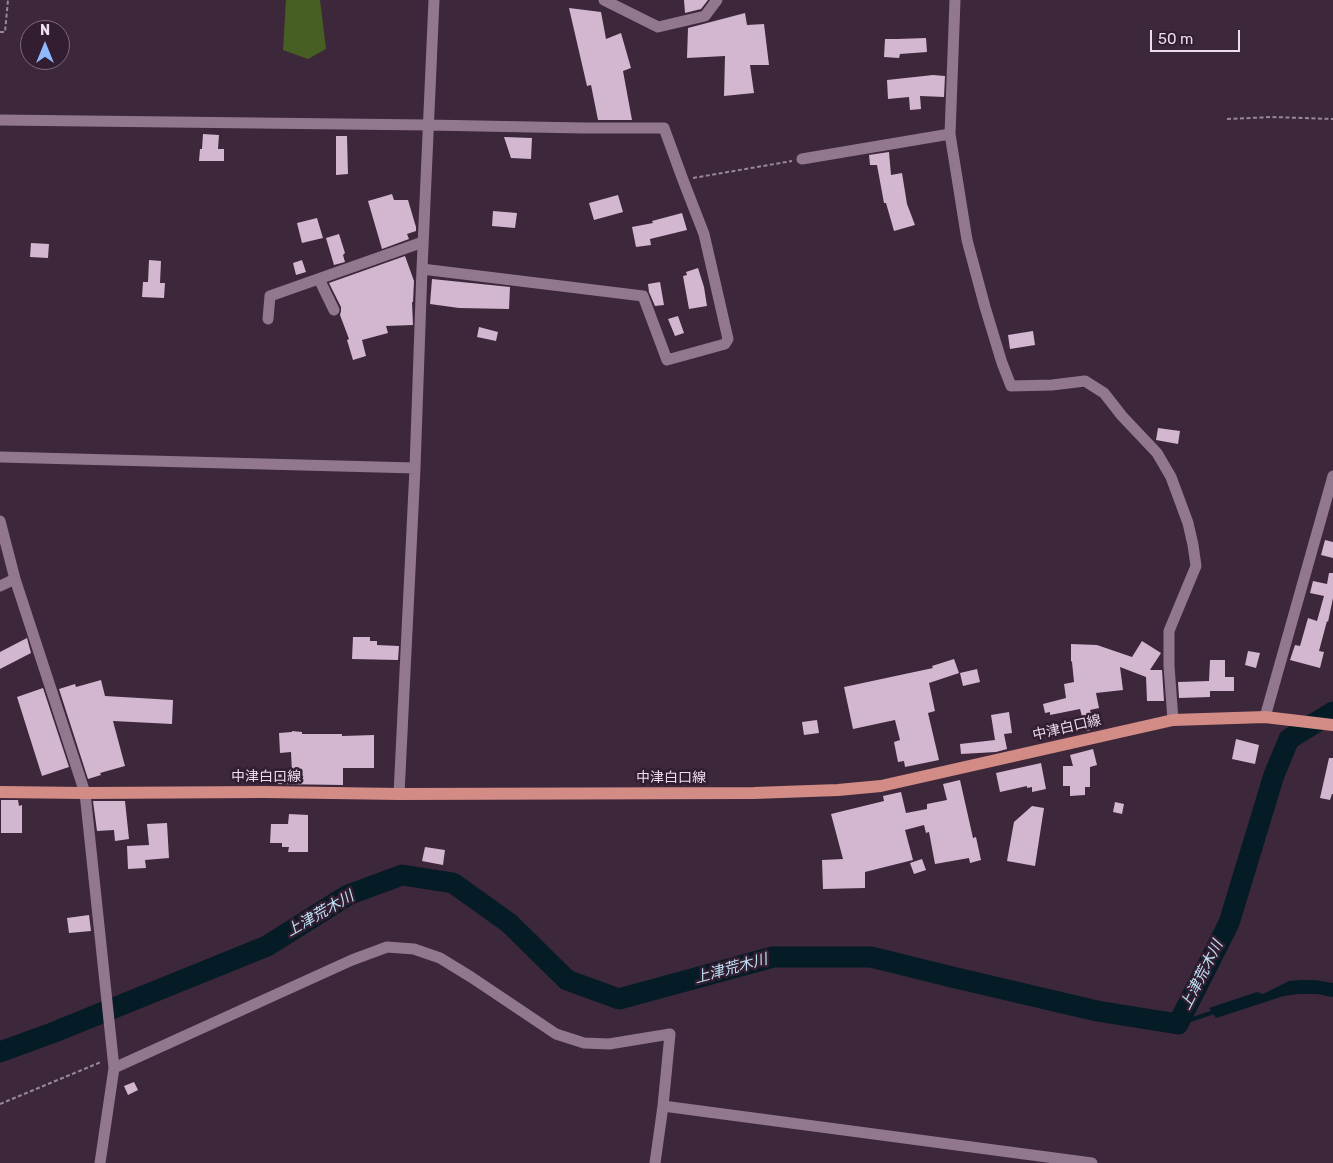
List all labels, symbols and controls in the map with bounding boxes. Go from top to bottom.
north arrow [20,20,70,70]
scale bar [1153,20,1243,52]
text: N [40,22,50,39]
text: 50 m [1158,30,1193,48]
street label: 中津白口線 [1031,712,1103,744]
street label: 中津白口線 [231,769,301,785]
street label: 中津白口線 [636,770,706,786]
water label: 上津荒木川 [283,887,357,941]
water label: 上津荒木川 [1177,938,1227,1012]
water label: 上津荒木川 [692,951,770,987]

